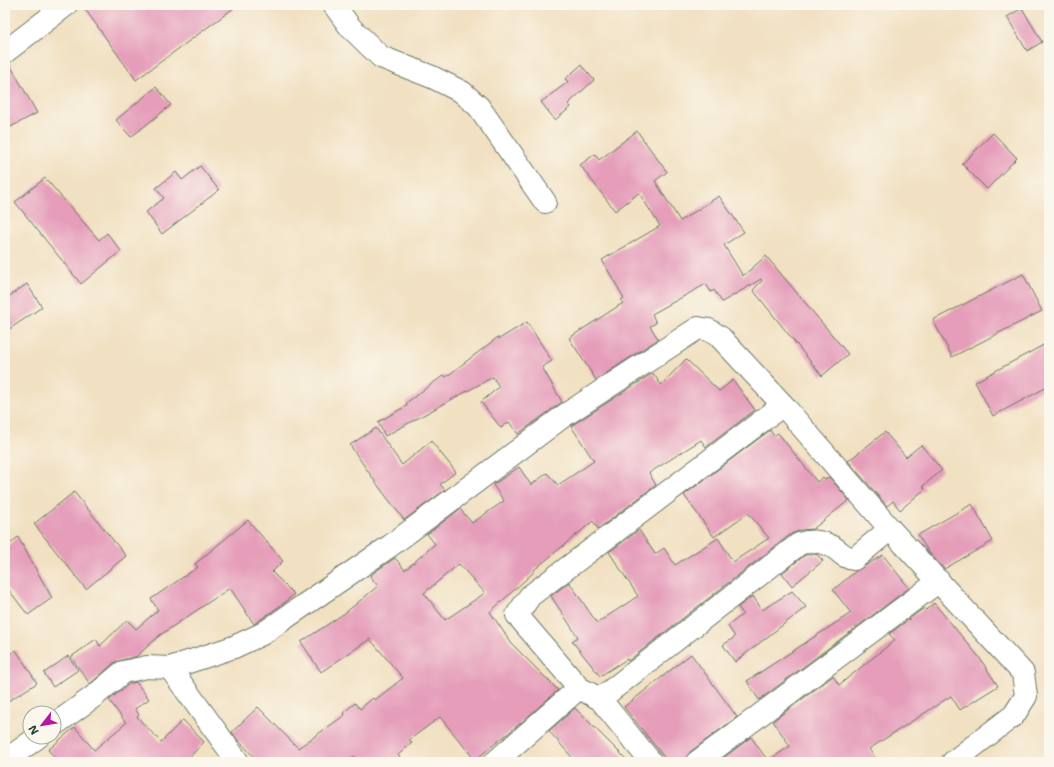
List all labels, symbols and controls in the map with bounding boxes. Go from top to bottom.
north arrow [22,705,62,745]
text: N [25,722,43,737]

